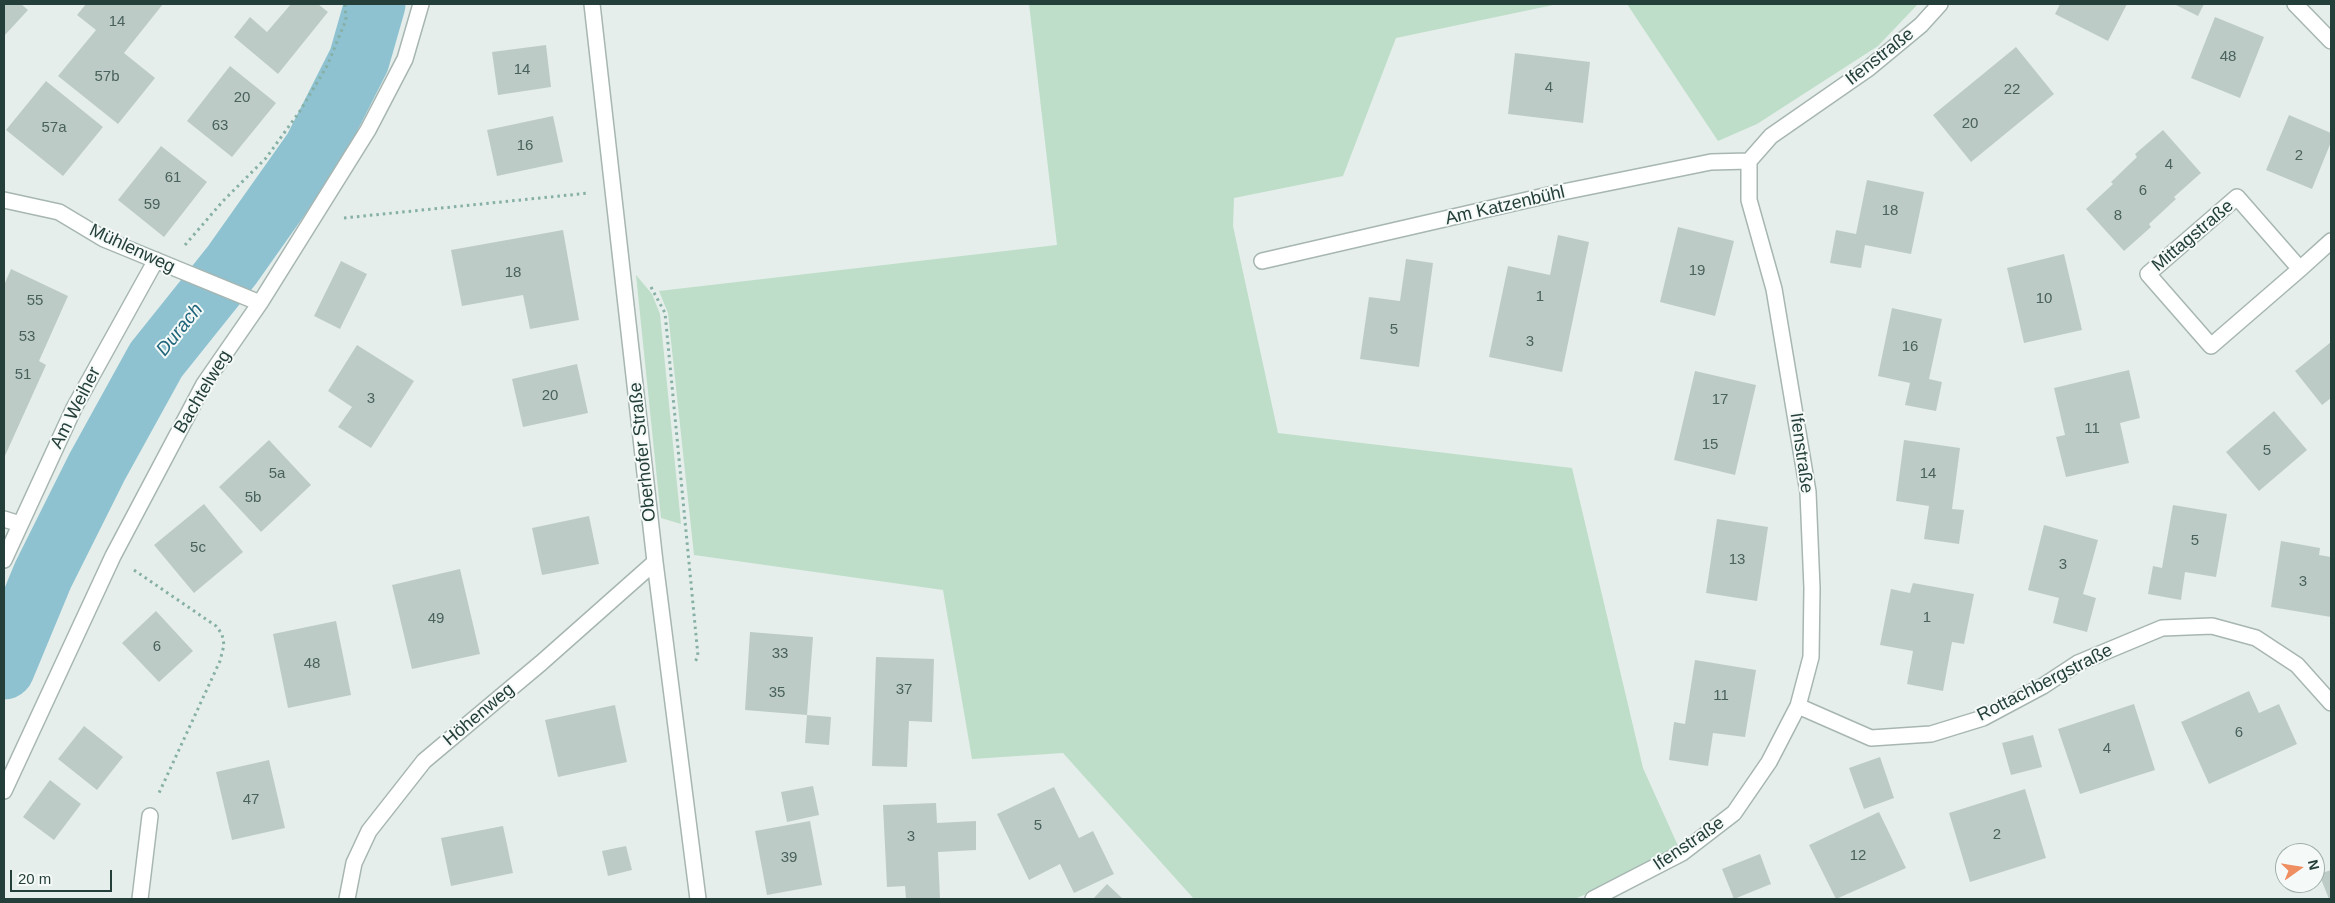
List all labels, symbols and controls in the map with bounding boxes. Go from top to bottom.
house number: 14 [109,13,125,31]
street label: Ifenstraße [1841,24,1919,90]
house number: 48 [2220,48,2236,66]
house number: 14 [514,61,530,79]
house number: 57b [94,68,120,86]
house number: 4 [1545,79,1553,97]
house number: 22 [2004,81,2020,99]
house number: 20 [234,89,250,107]
house number: 20 [1962,115,1978,133]
house number: 63 [212,117,228,135]
house number: 57a [41,119,67,137]
house number: 16 [517,137,533,155]
house number: 2 [2295,147,2303,165]
house number: 4 [2165,156,2173,174]
house number: 61 [165,169,181,187]
street label: Am Katzenbühl [1443,182,1567,230]
house number: 6 [2139,182,2147,200]
house number: 59 [144,196,160,214]
street label: Mittagstraße [2148,196,2238,276]
house number: 18 [1882,202,1898,220]
house number: 8 [2114,207,2122,225]
street label: Mühlenweg [86,220,178,278]
house number: 19 [1689,262,1705,280]
house number: 18 [505,264,521,282]
house number: 1 [1536,288,1544,306]
house number: 10 [2036,290,2052,308]
house number: 55 [27,292,43,310]
water label: Durach [152,299,208,361]
house number: 5 [1390,321,1398,339]
house number: 53 [19,328,35,346]
house number: 3 [1526,333,1534,351]
house number: 16 [1902,338,1918,356]
street label: Bachtelweg [170,347,236,437]
street label: Am Weiher [46,364,106,452]
house number: 51 [15,366,31,384]
street label: Oberhofer Straße [625,381,661,523]
house number: 20 [542,387,558,405]
house number: 3 [367,390,375,408]
house number: 17 [1712,391,1728,409]
street label: Ifenstraße [1785,411,1817,495]
house number: 11 [2084,420,2100,438]
house number: 15 [1702,436,1718,454]
house number: 5 [2263,442,2271,460]
house number: 5a [269,465,285,483]
house number: 14 [1920,465,1936,483]
house number: 5b [245,489,261,507]
house number: 5 [2191,532,2199,550]
house number: 5c [190,539,206,557]
house number: 13 [1729,551,1745,569]
house number: 3 [2059,556,2067,574]
house number: 3 [2299,573,2307,591]
house number: 1 [1923,609,1931,627]
house number: 49 [428,610,444,628]
house number: 6 [153,638,161,656]
street label: Rottachbergstraße [1974,640,2116,726]
house number: 33 [772,645,788,663]
house number: 48 [304,655,320,673]
street label: Höhenweg [439,679,519,751]
house number: 37 [896,681,912,699]
house number: 35 [769,684,785,702]
house number: 11 [1713,687,1729,705]
house number: 6 [2235,724,2243,742]
house number: 4 [2103,740,2111,758]
house number: 47 [243,791,259,809]
street label: Ifenstraße [1649,812,1729,876]
house number: 5 [1034,817,1042,835]
house number: 2 [1993,826,2001,844]
house number: 3 [907,828,915,846]
north arrow [2275,843,2325,893]
house number: 12 [1850,847,1866,865]
house number: 39 [781,849,797,867]
text: N [2305,858,2323,872]
scale bar [12,860,115,892]
text: 20 m [18,870,51,887]

